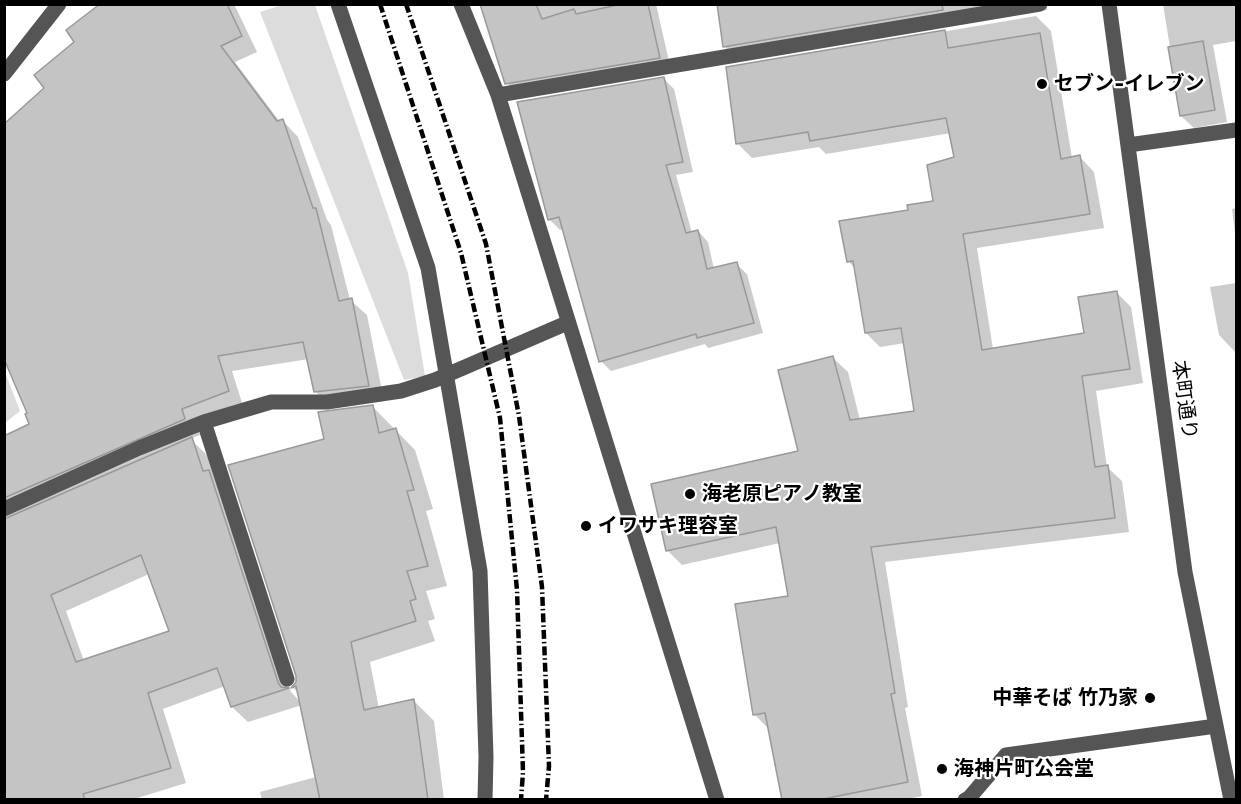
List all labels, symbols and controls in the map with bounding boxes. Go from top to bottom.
place label: セブン-イレブン [1054,72,1205,96]
marker: セブン-イレブン [1035,77,1049,91]
street label: 本町通り [1167,359,1201,441]
place label: 海老原ピアノ教室 [702,482,862,506]
marker: 海老原ピアノ教室 [683,487,697,501]
place label: イワサキ理容室 [598,514,738,538]
marker: イワサキ理容室 [579,519,593,533]
place label: 中華そば 竹乃家 [992,686,1138,710]
marker: 中華そば 竹乃家 [1143,691,1157,705]
place label: 海神片町公会堂 [954,757,1094,781]
marker: 海神片町公会堂 [935,762,949,776]

